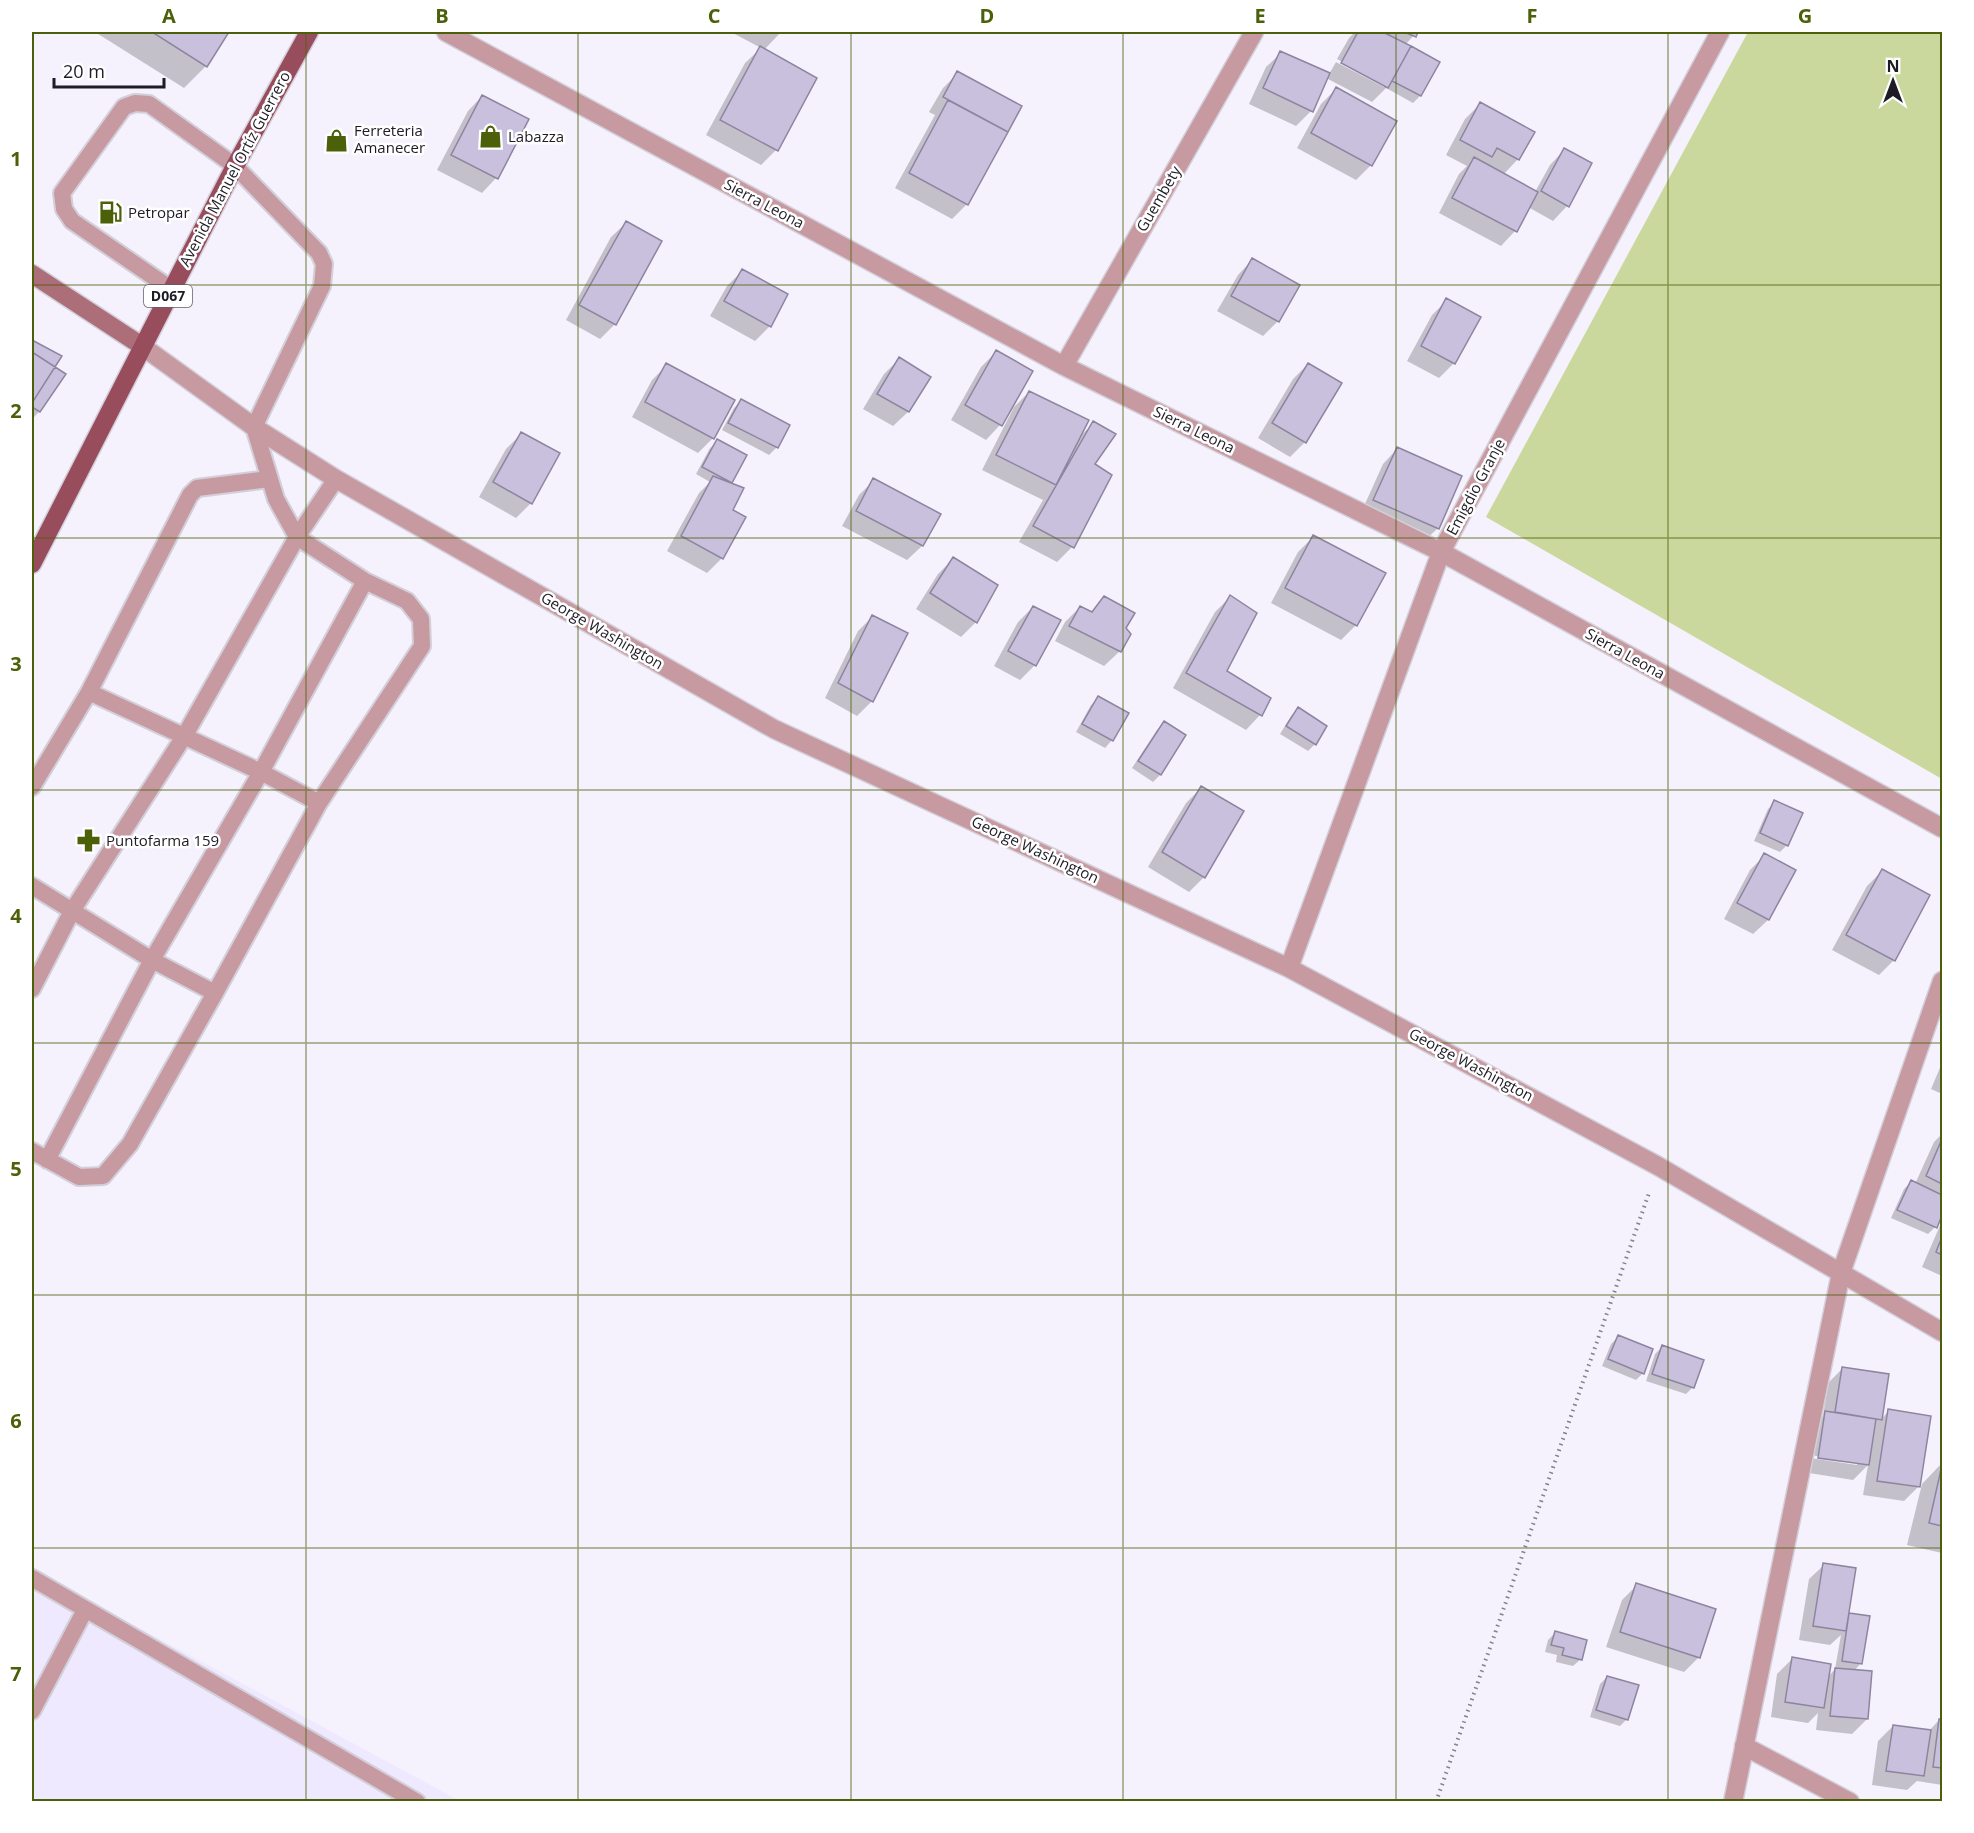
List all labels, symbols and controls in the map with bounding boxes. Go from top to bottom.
text: A [162,2,176,29]
text: B [435,2,449,29]
text: C [708,2,721,29]
text: D [980,2,994,29]
text: E [1254,2,1266,29]
text: F [1527,2,1537,29]
text: G [1798,2,1812,29]
scale bar [54,51,164,89]
north arrow [1863,51,1923,111]
text: N [1886,55,1900,77]
text: 20 m [63,59,105,83]
street label: Avenida Manuel Ortíz Guerrero [174,67,294,270]
place label: Ferreteria Amanecer [354,120,425,157]
shop icon: Labazza [477,124,503,150]
place label: Labazza [508,126,564,146]
shop icon: Ferreteria Amanecer [323,127,349,153]
text: 1 [10,145,22,172]
street label: Guembety [1131,162,1185,235]
street label: Sierra Leona [721,174,808,233]
fuel station icon: Petropar [97,200,123,226]
place label: Petropar [128,202,190,222]
road number: D067 [144,285,192,307]
text: 2 [10,397,22,424]
street label: Sierra Leona [1151,401,1238,457]
street label: Emigdio Granje [1441,435,1509,538]
street label: George Washington [538,587,667,673]
street label: Sierra Leona [1582,623,1669,683]
text: 3 [10,650,22,677]
street label: George Washington [969,811,1102,887]
pharmacy icon: Puntofarma 159 [75,828,101,854]
place label: Puntofarma 159 [106,830,219,850]
text: 4 [10,902,22,929]
street label: George Washington [1406,1023,1537,1105]
text: 5 [10,1155,22,1182]
text: 6 [10,1407,22,1434]
text: 7 [10,1660,22,1687]

